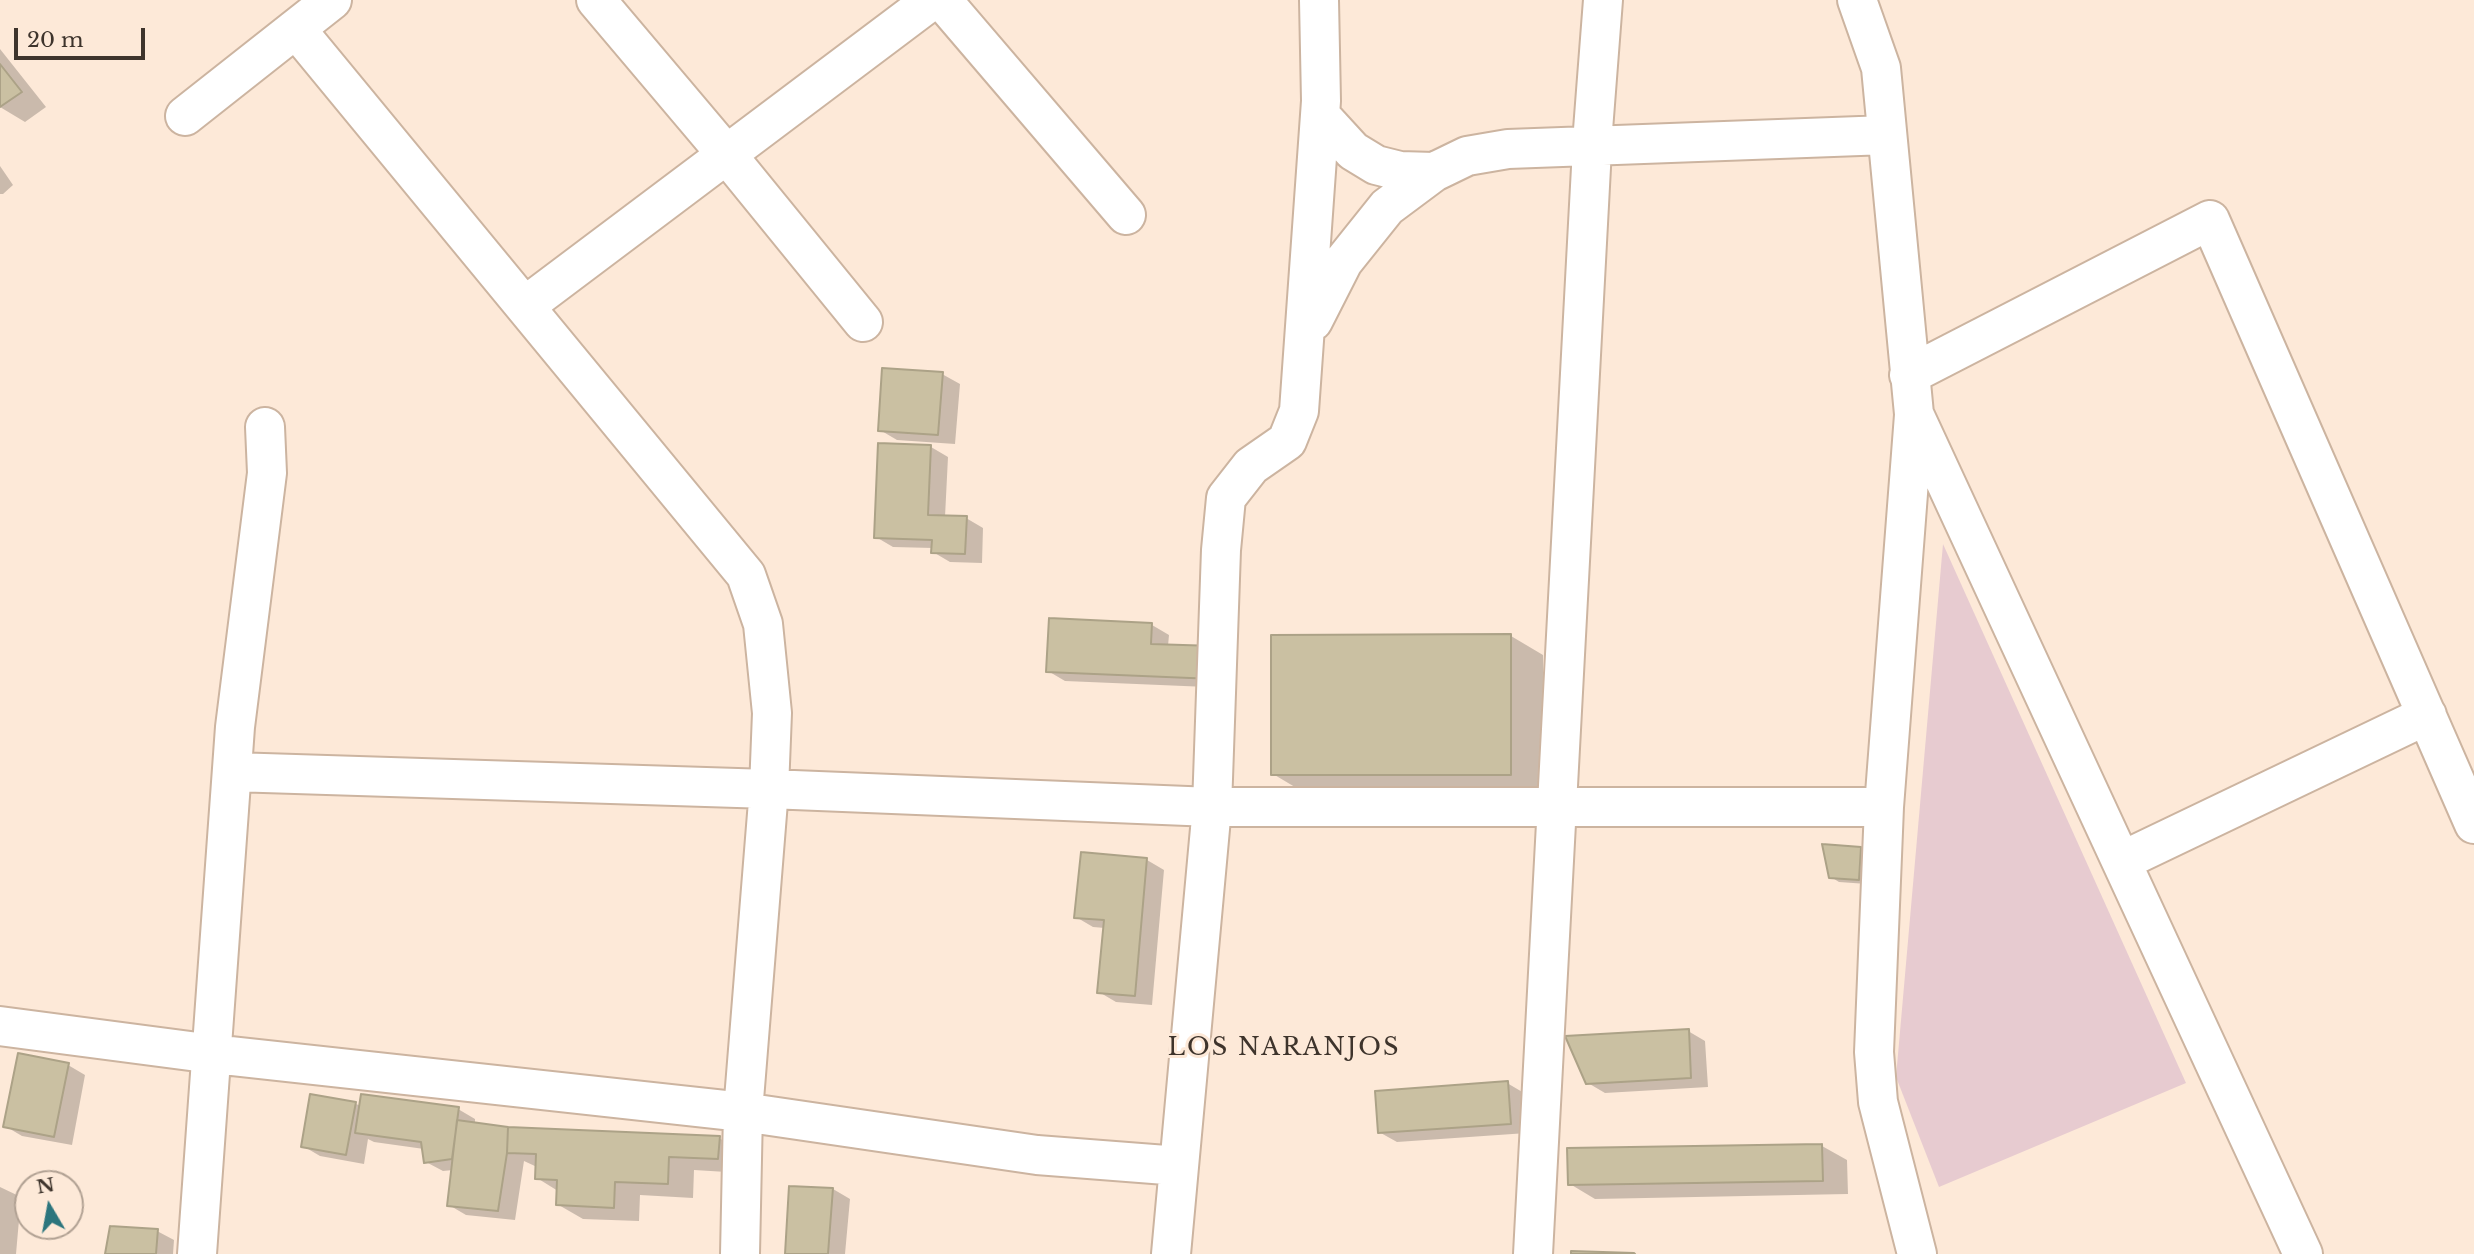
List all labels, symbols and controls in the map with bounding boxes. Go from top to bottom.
scale bar [18,14,149,58]
text: 20 m [27,27,84,53]
district label: LOS NARANJOS [1169,1034,1399,1062]
north arrow [14,1170,84,1240]
text: N [35,1173,56,1199]

